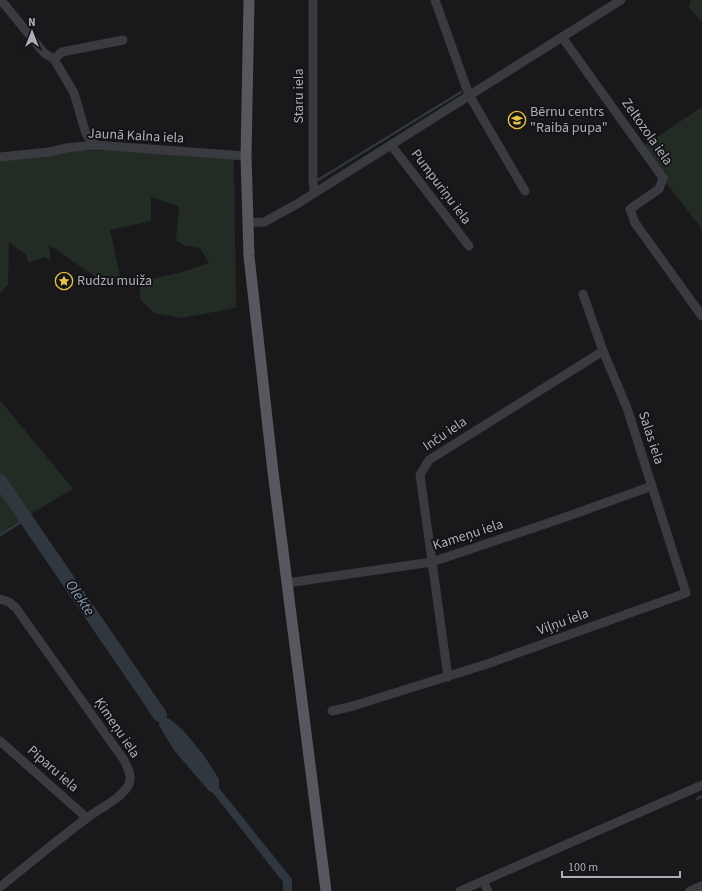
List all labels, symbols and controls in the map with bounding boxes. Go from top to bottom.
north arrow [12,12,52,52]
text: N [28,15,36,30]
street label: Staru iela [289,69,309,123]
street label: Zeltozola iela [617,94,677,170]
place label: Bērnu centrs "Raibā pupa" [530,102,608,138]
school or university icon: Bērnu centrs "Raibā pupa" [507,110,527,130]
street label: Jaunā Kalna iela [87,123,185,149]
street label: Pumpuriņu iela [406,145,476,229]
place icon: Rudzu muiža [54,271,74,291]
place label: Rudzu muiža [77,271,152,291]
street label: Salas iela [633,409,669,467]
street label: Inču iela [419,412,471,456]
street label: Kameņu iela [430,514,506,556]
water label: Olekte [60,576,100,620]
street label: Viļņu iela [535,603,591,641]
street label: Ķimeņu iela [89,694,145,762]
street label: Piparu iela [23,741,83,797]
scale bar [562,853,680,879]
text: 100 m [568,859,598,876]

